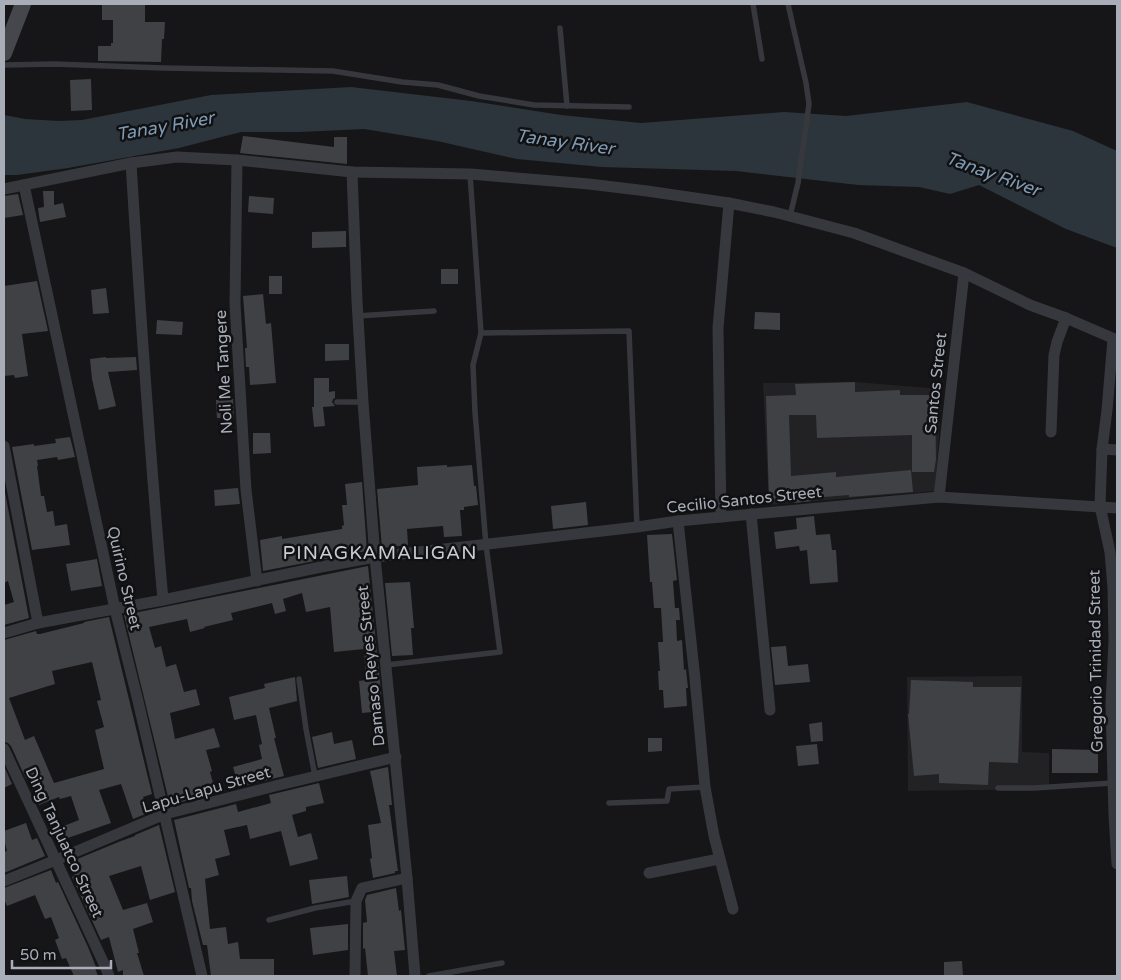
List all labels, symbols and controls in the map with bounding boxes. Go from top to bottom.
water label: Tanay River [114,106,218,145]
water label: Tanay River [515,124,617,160]
water label: Tanay River [943,147,1045,202]
street label: Noli Me Tangere [211,309,237,435]
street label: Santos Street [921,331,951,435]
street label: Cecilio Santos Street [665,482,823,518]
street label: Quirino Street [102,524,146,632]
district label: PINAGKAMALIGAN [283,542,477,564]
street label: Gregorio Trinidad Street [1084,570,1108,752]
street label: Damaso Reyes Street [353,585,389,747]
street label: Lapu-Lapu Street [140,762,273,818]
street label: Ding Tanjuatco Street [20,764,108,921]
scale bar [12,938,111,970]
text: 50 m [20,946,57,964]

